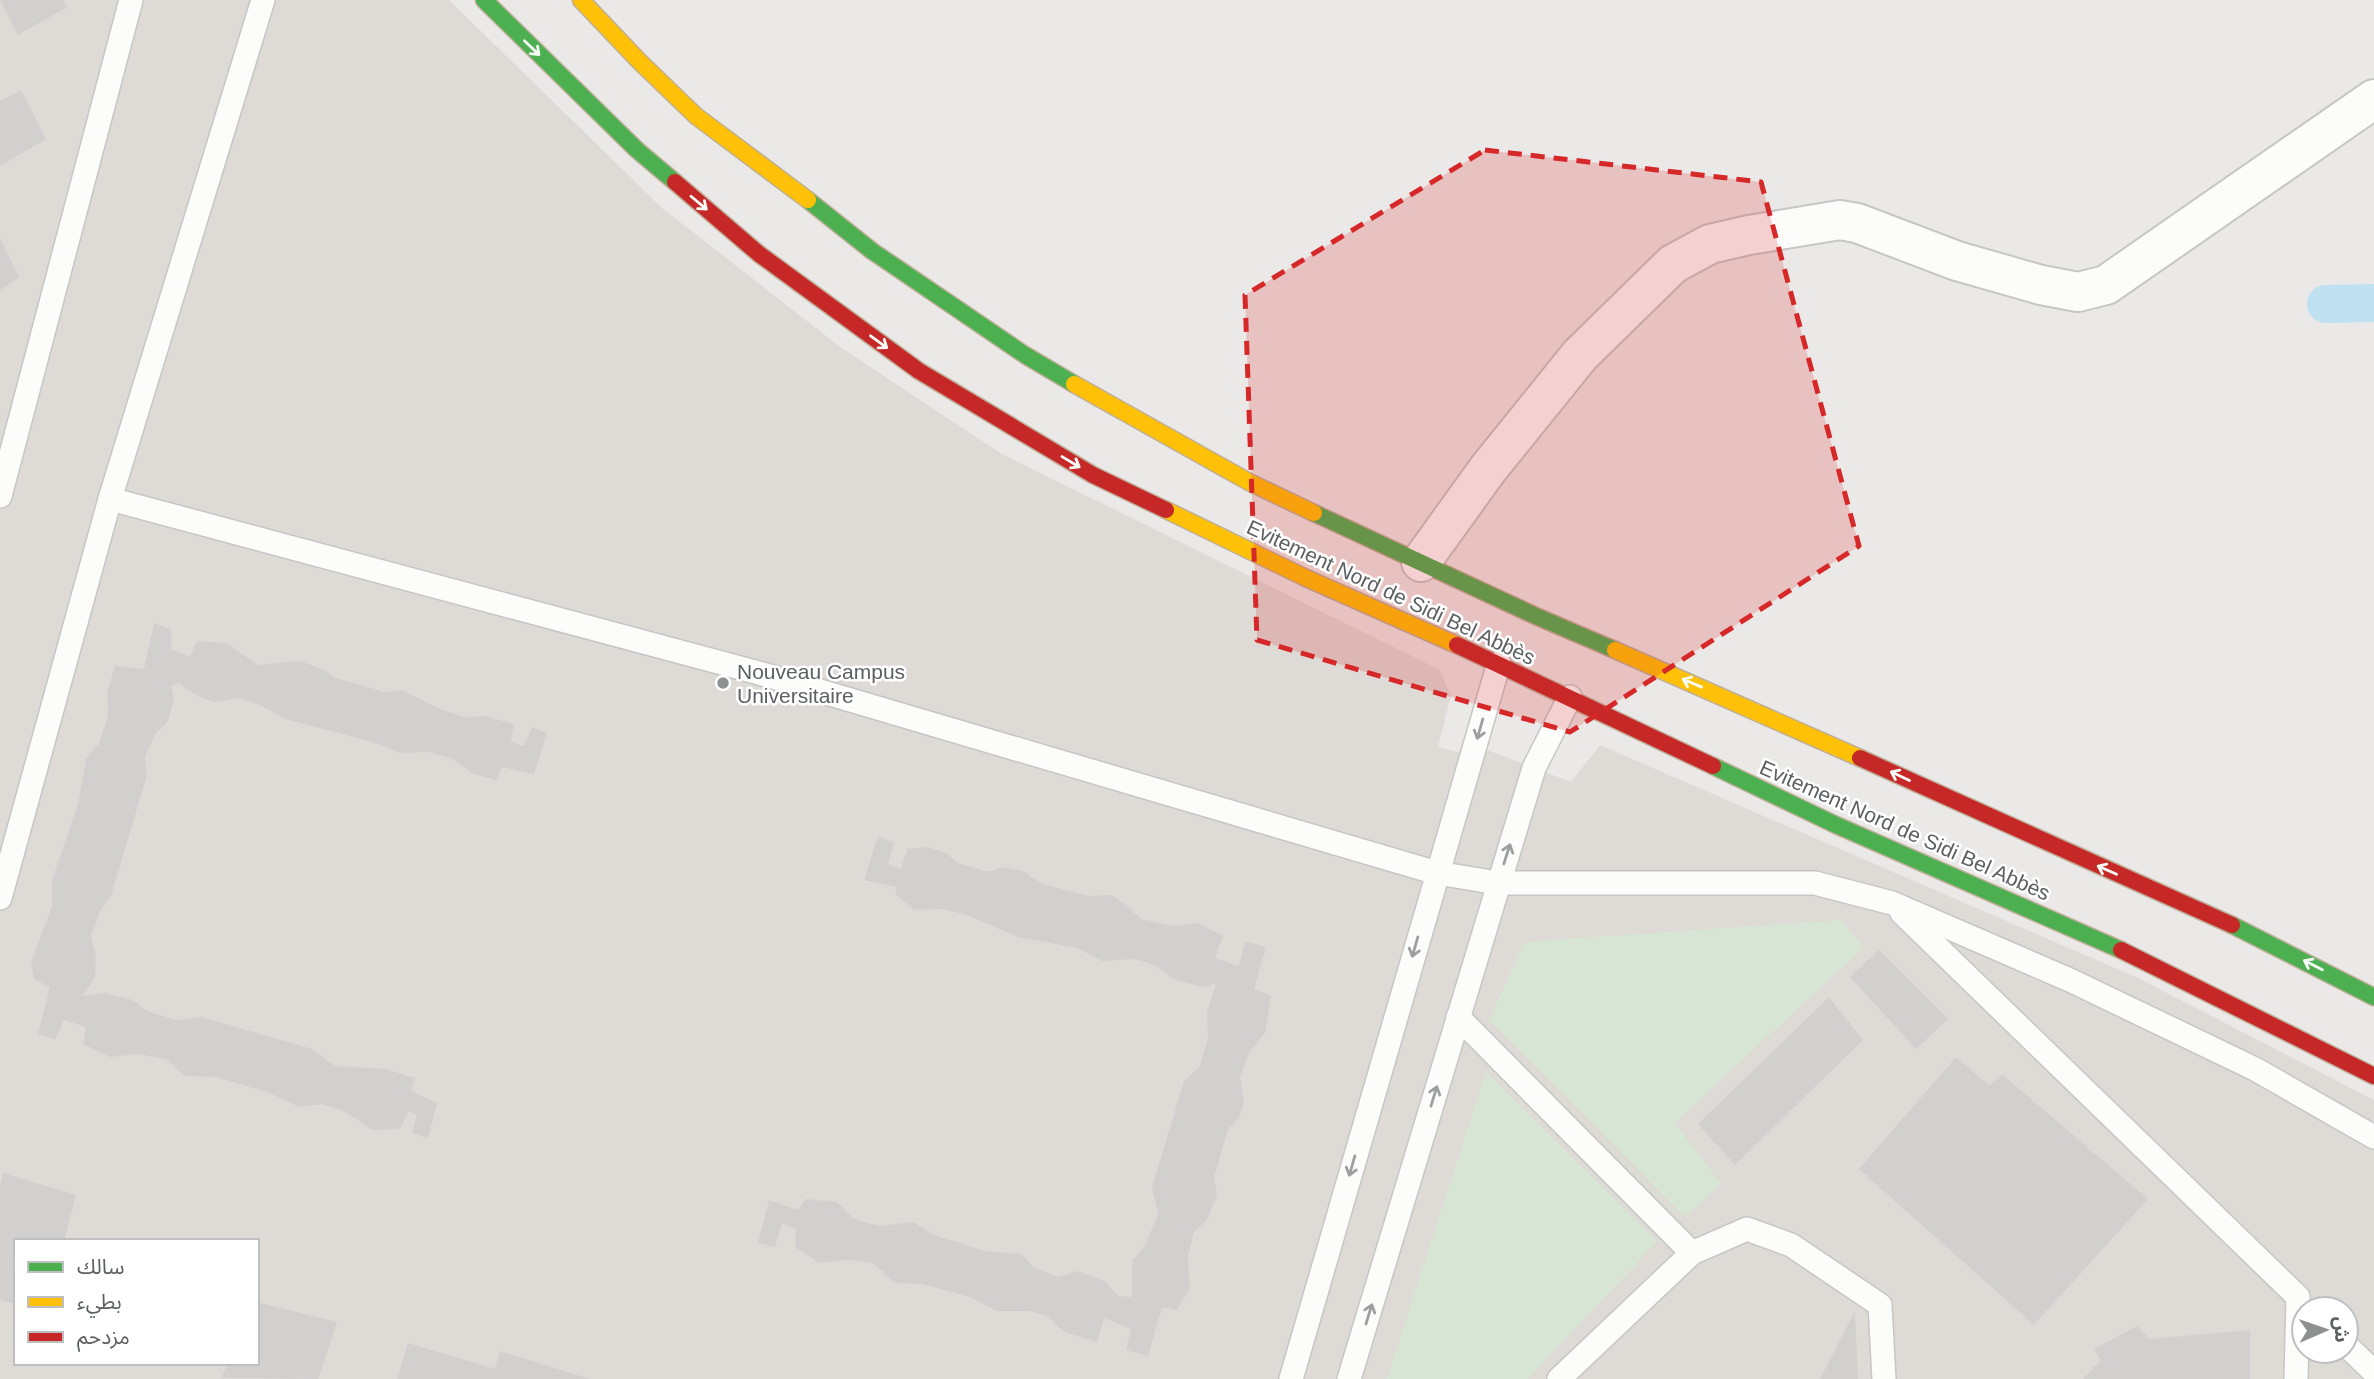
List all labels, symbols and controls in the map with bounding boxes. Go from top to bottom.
one-way arrow [524,39,541,56]
one-way arrow [689,195,707,211]
one-way arrow [869,334,888,349]
one-way arrow [1061,455,1081,469]
street label: Evitement Nord de Sidi Bel Abbès [1243,515,1539,669]
place label: Nouveau Campus Universitaire [737,660,905,707]
marker: Nouveau Campus Universitaire [715,675,731,691]
one-way arrow [1682,676,1703,689]
one-way arrow [1472,717,1485,739]
street label: Evitement Nord de Sidi Bel Abbès [1756,755,2054,905]
one-way arrow [1889,769,1911,782]
one-way arrow [1501,844,1514,866]
one-way arrow [2097,863,2118,876]
one-way arrow [1408,936,1421,958]
one-way arrow [2303,958,2324,972]
one-way arrow [1429,1085,1441,1107]
one-way arrow [1345,1154,1358,1176]
legend [14,1239,259,1365]
text: سالك [77,1255,124,1278]
text: بطيء [77,1290,122,1318]
north arrow [2290,1295,2360,1365]
one-way arrow [1363,1303,1376,1325]
text: ش [2331,1316,2352,1343]
text: مزدحم [77,1325,130,1352]

